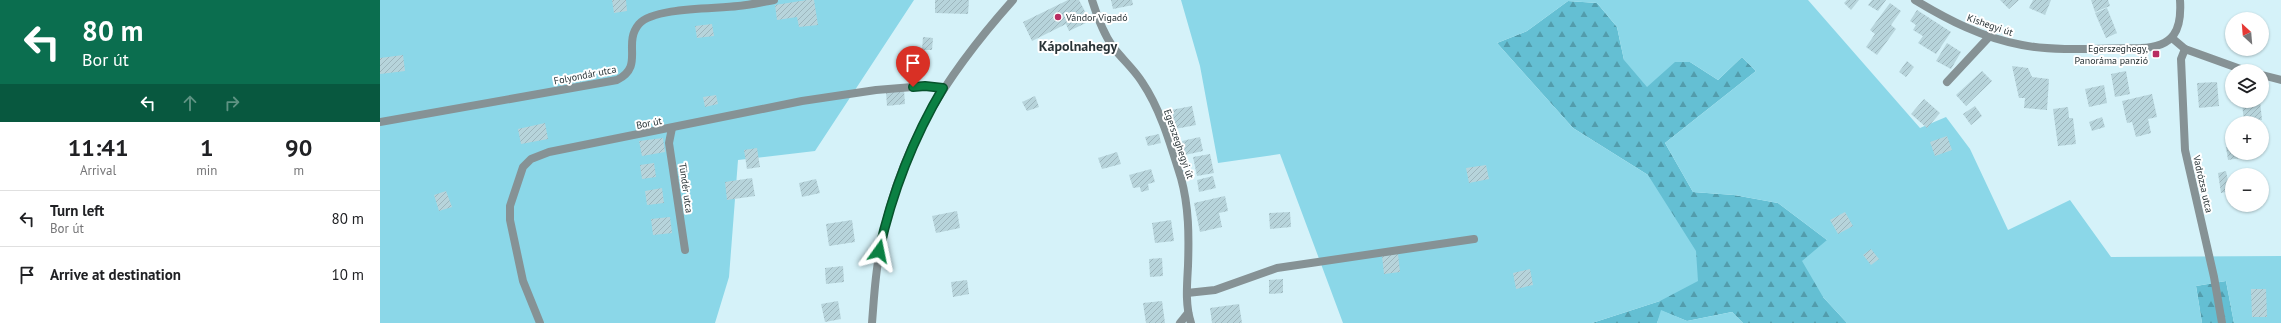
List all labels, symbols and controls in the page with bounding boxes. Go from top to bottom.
place label: Vándor Vigadó [1065,11,1128,24]
street label: Kishegyi út [1965,11,2015,39]
text: 80 m [82,12,143,49]
marker: Vándor Vigadó [1053,12,1063,22]
north arrow [2225,12,2269,56]
map controls [2225,12,2269,212]
icon: left [16,16,68,68]
district label: Kápolnahegy [1039,37,1117,55]
place label: Egerszeghegy, Panoráma panzió [2075,42,2148,67]
pin [896,46,930,87]
text: Bor út [82,48,129,71]
marker: Egerszeghegy, Panoráma panzió [2151,49,2161,59]
icon: arrive [902,52,924,74]
street label: Folyondár utca [553,63,617,87]
button: layers [2225,64,2269,108]
icon: left [137,92,159,114]
icon: ahead [179,92,201,114]
icon: right [221,92,243,114]
street label: Egerszeghegyi út [1161,108,1197,181]
street label: Bor út [635,114,664,132]
button: + [2225,116,2269,160]
text: 11:41 [68,132,129,163]
text: 1 [200,132,214,163]
text: 90 [285,132,312,163]
street label: Vadrózsa utca [2190,153,2216,214]
text: Arrival [80,162,116,179]
text: min [196,162,217,179]
text: m [293,162,304,179]
street label: Tündér utca [676,162,696,214]
button: − [2225,168,2269,212]
text: Turn left [50,201,104,220]
icon: left [16,208,38,230]
text: 80 m [331,209,364,228]
text: Bor út [50,220,84,237]
position arrow [858,230,900,272]
icon: arrive [16,264,38,286]
text: Arrive at destination [50,265,181,284]
text: 10 m [331,265,364,284]

